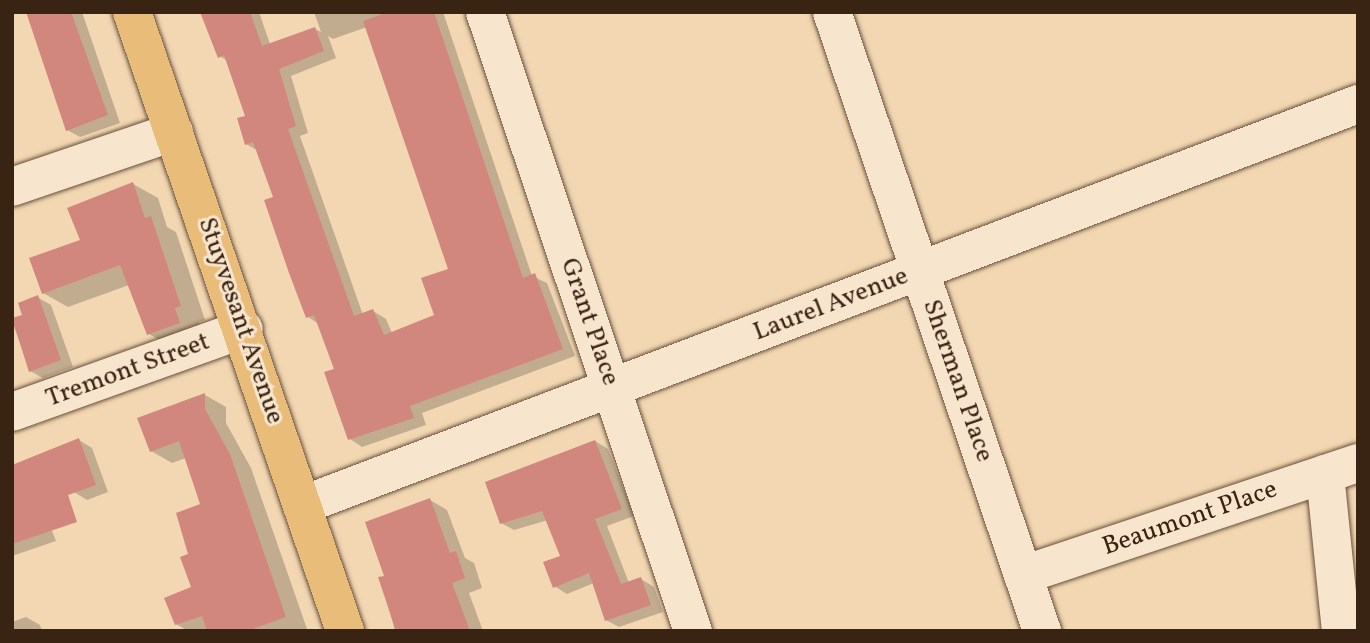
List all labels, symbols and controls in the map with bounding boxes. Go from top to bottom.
street label: Stuyvesant Avenue [190,214,290,428]
street label: Grant Place [553,254,625,390]
street label: Laurel Avenue [749,261,913,349]
street label: Sherman Place [915,296,999,466]
street label: Tremont Street [42,327,214,415]
street label: Beaumont Place [1099,475,1281,563]

